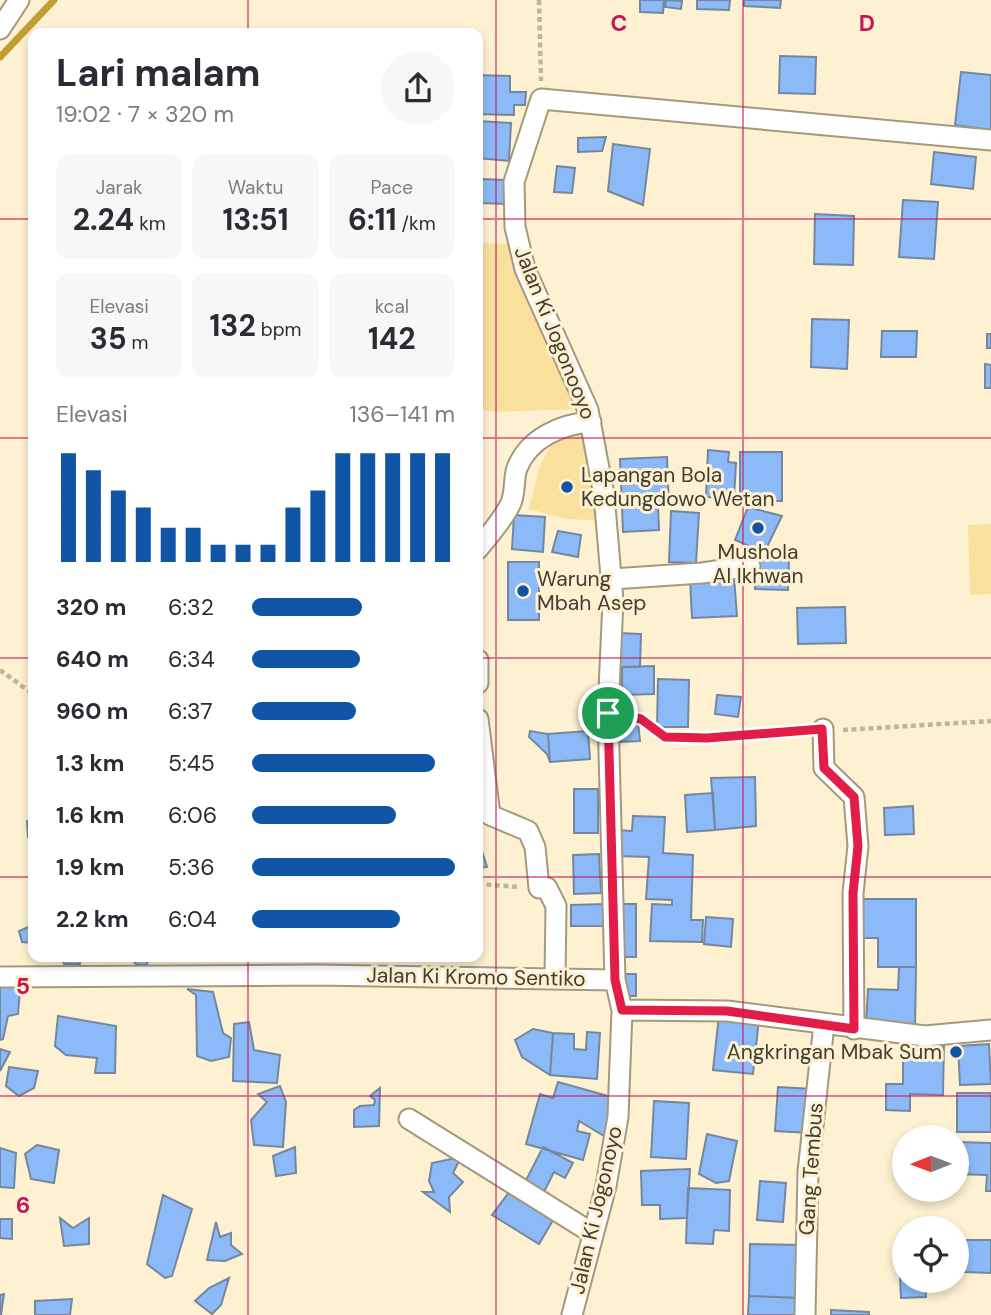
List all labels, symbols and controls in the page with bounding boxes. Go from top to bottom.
text: C [611,8,627,38]
text: D [859,8,875,38]
text: Lari malam [56,48,261,98]
button: share [381,51,455,125]
text: 19:02 · 7 × 320 m [56,99,234,129]
text: Jarak [96,175,143,200]
text: Waktu [228,175,283,200]
text: Pace [371,175,413,200]
text: 2.24 [73,200,134,239]
text: 13:51 [222,200,289,239]
text: 6:11 [348,200,397,239]
text: km [134,211,166,236]
text: /km [397,211,436,236]
street label: Jalan Ki Jogonooyo [508,242,602,424]
text: Elevasi [89,294,149,319]
text: kcal [375,294,409,319]
text: 132 [209,306,256,345]
text: bpm [256,317,302,342]
text: 35 [90,319,127,358]
text: 142 [368,319,416,358]
text: m [127,330,149,355]
text: Elevasi [56,399,128,429]
text: 136–141 m [349,399,455,429]
place label: Lapangan Bola Kedungdowo Wetan [581,461,774,513]
marker: Lapangan Bola Kedungdowo Wetan [559,479,575,495]
marker: Mushola Al Ikhwan [750,520,766,536]
place label: Mushola Al Ikhwan [713,538,803,590]
place label: Warung Mbah Asep [537,565,646,617]
marker: Warung Mbah Asep [515,583,531,599]
text: 320 m [56,592,126,622]
text: 6:32 [168,592,214,622]
text: 640 m [56,644,129,674]
text: 6:34 [168,644,215,674]
pin [578,683,638,743]
icon: arrive [589,694,627,732]
text: 960 m [56,696,128,726]
text: 6:37 [168,696,213,726]
text: 1.3 km [56,748,124,778]
text: 5:45 [168,748,215,778]
text: 1.6 km [56,800,124,830]
text: 6:06 [168,800,217,830]
text: 1.9 km [56,852,124,882]
text: 5:36 [168,852,215,882]
text: 2.2 km [56,904,129,934]
text: 6:04 [168,904,217,934]
street label: Jalan Ki Kromo Sentiko [366,961,586,993]
text: 5 [16,971,30,1001]
place label: Angkringan Mbak Sum [727,1038,942,1066]
marker: Angkringan Mbak Sum [948,1044,964,1060]
street label: Gang Tembus [792,1102,830,1236]
street label: Jalan Ki Jogonoyo [563,1123,629,1297]
north arrow [892,1125,970,1202]
map controls [892,1125,969,1293]
text: 6 [16,1190,30,1220]
button: locate [892,1216,969,1293]

